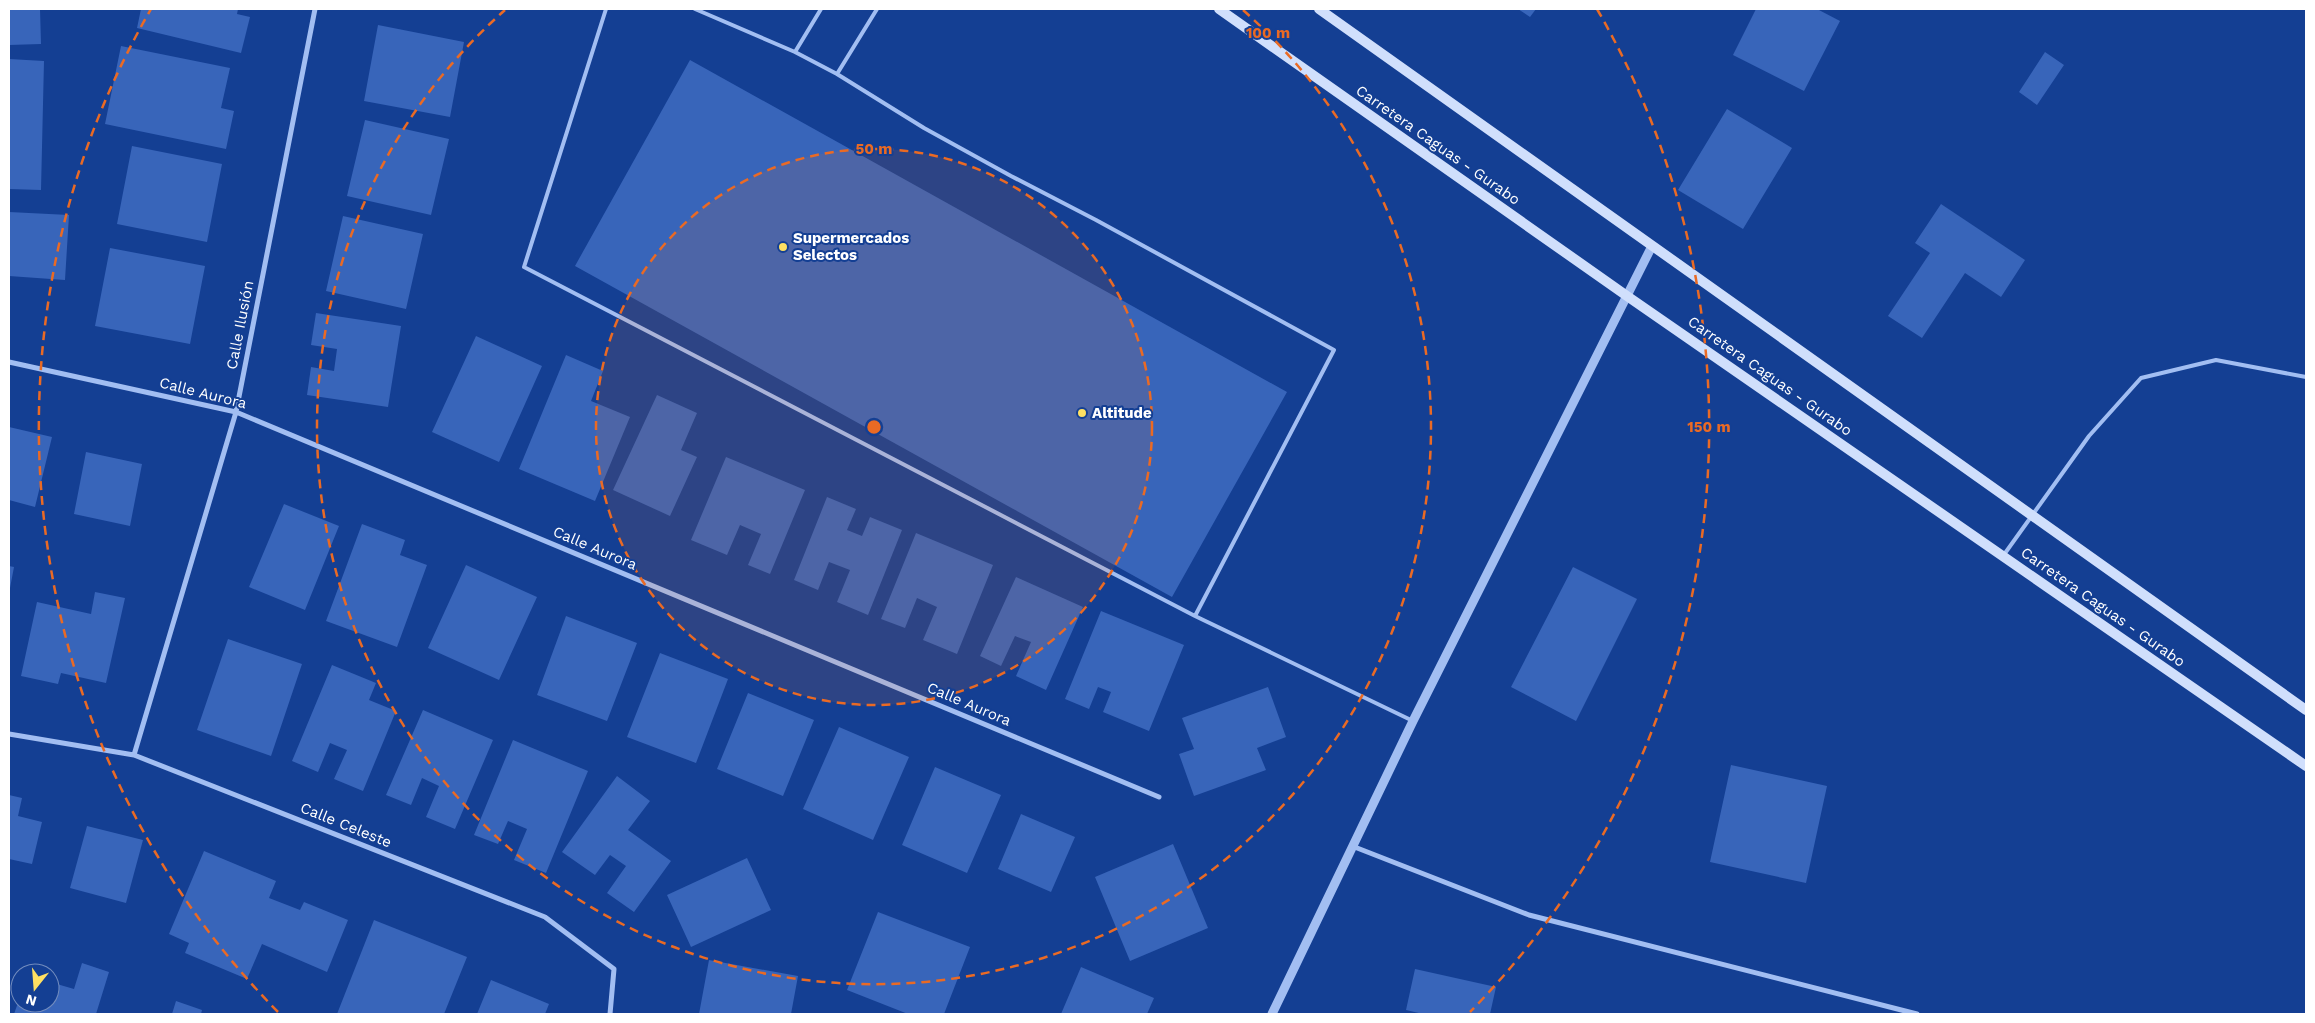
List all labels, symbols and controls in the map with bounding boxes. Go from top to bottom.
text: 100 m [1246,24,1290,42]
street label: Carretera Caguas - Gurabo [1352,81,1524,209]
text: 50 m [856,140,892,158]
place label: Supermercados Selectos [793,229,909,264]
marker: Supermercados Selectos [777,241,789,253]
street label: Calle Ilusión [223,279,257,371]
street label: Carretera Caguas - Gurabo [1684,312,1856,440]
street label: Calle Aurora [157,373,249,413]
place label: Altitude [1092,404,1152,422]
marker: Altitude [1076,407,1088,419]
centre of rings [865,418,883,436]
text: 150 m [1687,418,1731,436]
street label: Calle Aurora [550,522,640,574]
street label: Carretera Caguas - Gurabo [2017,543,2189,671]
street label: Calle Aurora [924,678,1014,730]
street label: Calle Celeste [298,799,394,851]
north arrow [10,963,60,1013]
text: N [24,991,38,1010]

